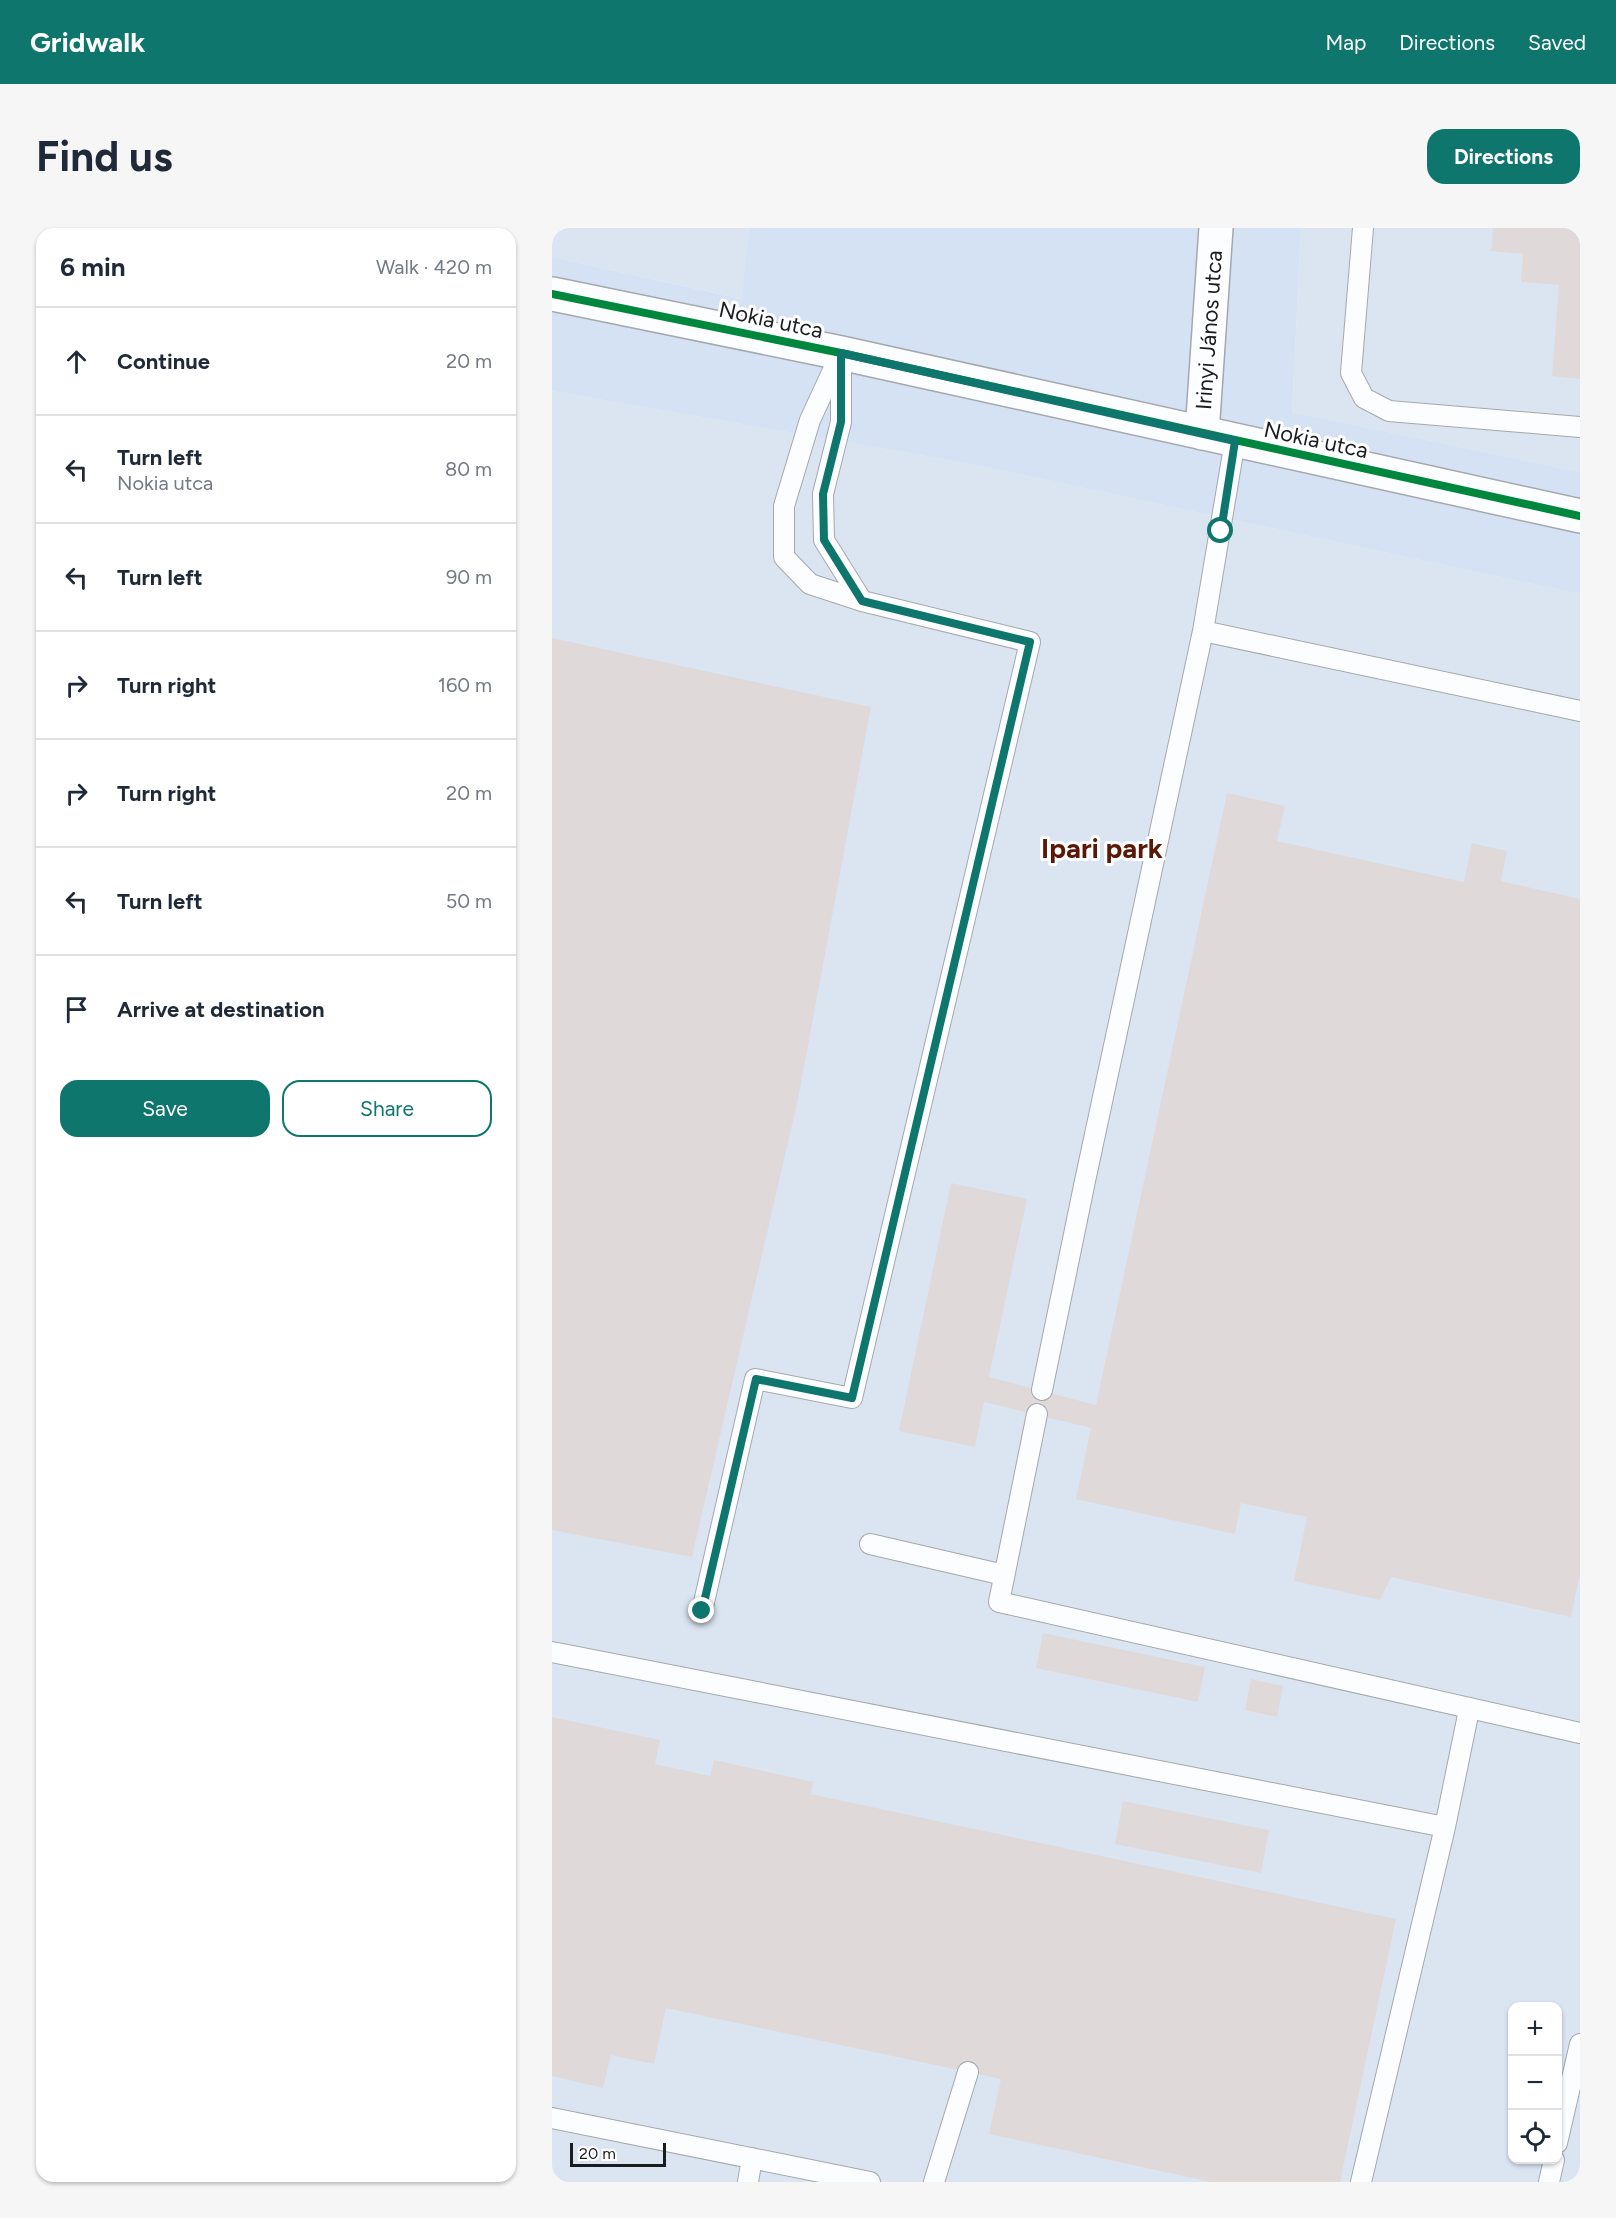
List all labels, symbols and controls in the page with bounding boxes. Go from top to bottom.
text: Gridwalk [30,25,145,59]
text: Map [1325,30,1366,55]
text: Directions [1399,30,1495,55]
text: Saved [1528,30,1586,55]
button: Directions [1427,129,1580,184]
text: Find us [36,131,173,182]
street label: Irinyi János utca [1190,249,1228,411]
text: 6 min [60,251,126,283]
text: Walk · 420 m [376,255,492,279]
street label: Nokia utca [716,296,826,344]
icon: ahead [60,345,93,378]
text: Continue [117,348,210,375]
text: 20 m [446,349,492,373]
street label: Nokia utca [1261,416,1371,464]
text: Turn left [117,444,203,471]
icon: left [60,453,93,486]
text: 80 m [445,457,492,481]
text: Nokia utca [117,471,213,495]
route start [1207,517,1233,543]
icon: left [60,561,93,594]
text: Turn left [117,564,203,591]
text: 90 m [446,565,492,589]
icon: right [60,669,93,702]
text: Turn right [117,672,216,699]
text: 160 m [438,673,492,697]
icon: right [60,777,93,810]
text: Turn right [117,780,216,807]
text: 20 m [446,781,492,805]
district label: Ipari park [1041,831,1163,865]
icon: left [60,885,93,918]
text: Turn left [117,888,203,915]
text: 50 m [446,889,492,913]
icon: arrive [60,993,93,1026]
text: Arrive at destination [117,996,325,1023]
button: Save [60,1080,270,1137]
button: Share [282,1080,492,1137]
route end [688,1597,714,1623]
map controls [1508,2002,1562,2164]
button: + [1508,2002,1562,2056]
button: − [1508,2056,1562,2110]
button: locate [1508,2110,1562,2164]
scale bar [570,2140,666,2168]
text: 20 m [579,2144,616,2163]

